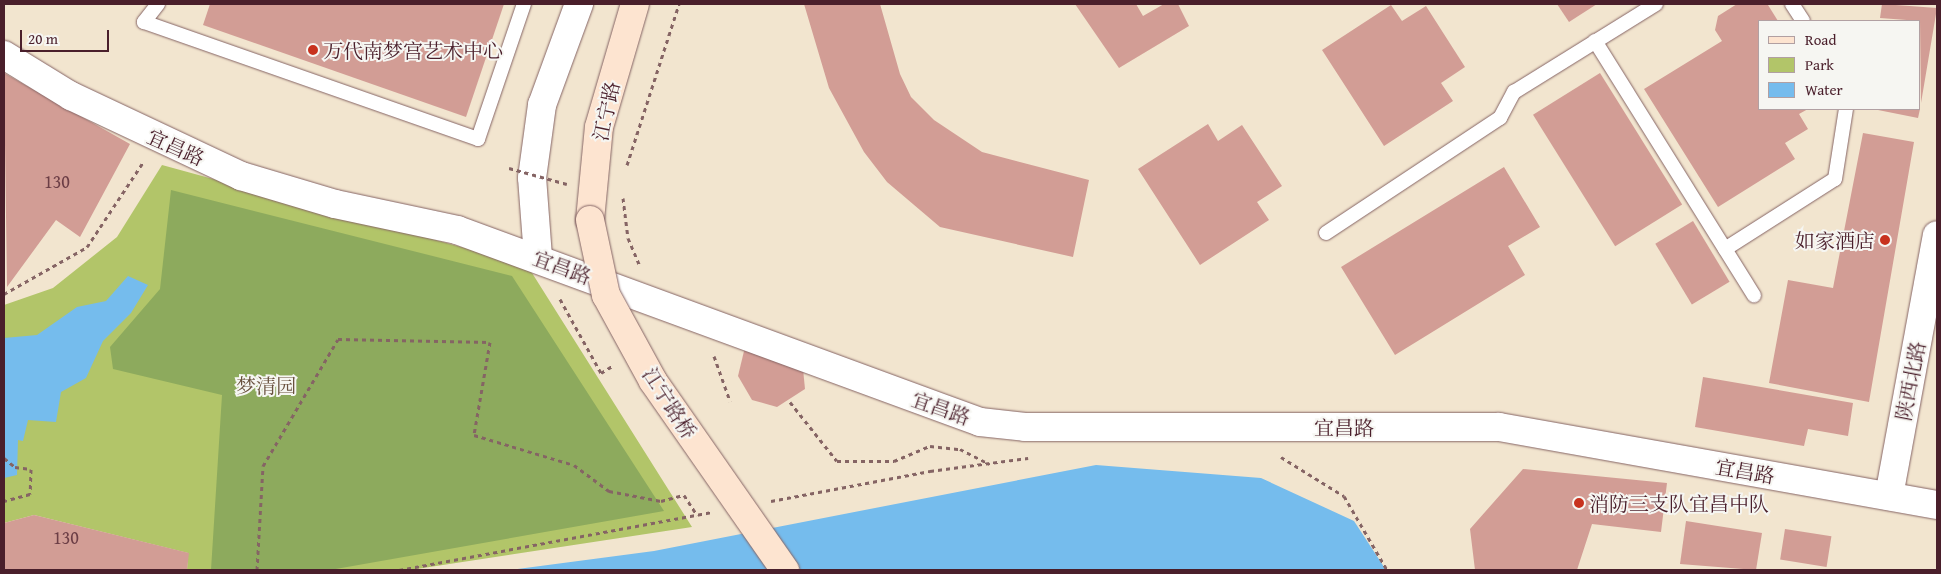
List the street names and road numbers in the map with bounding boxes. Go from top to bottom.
street label: 江宁路 [588,79,624,143]
street label: 宜昌路 [144,124,208,170]
street label: 宜昌路 [530,245,594,289]
street label: 陕西北路 [1891,339,1929,423]
street label: 江宁路桥 [638,363,702,443]
street label: 宜昌路 [909,387,973,429]
street label: 宜昌路 [1314,415,1374,439]
street label: 宜昌路 [1713,454,1777,488]

